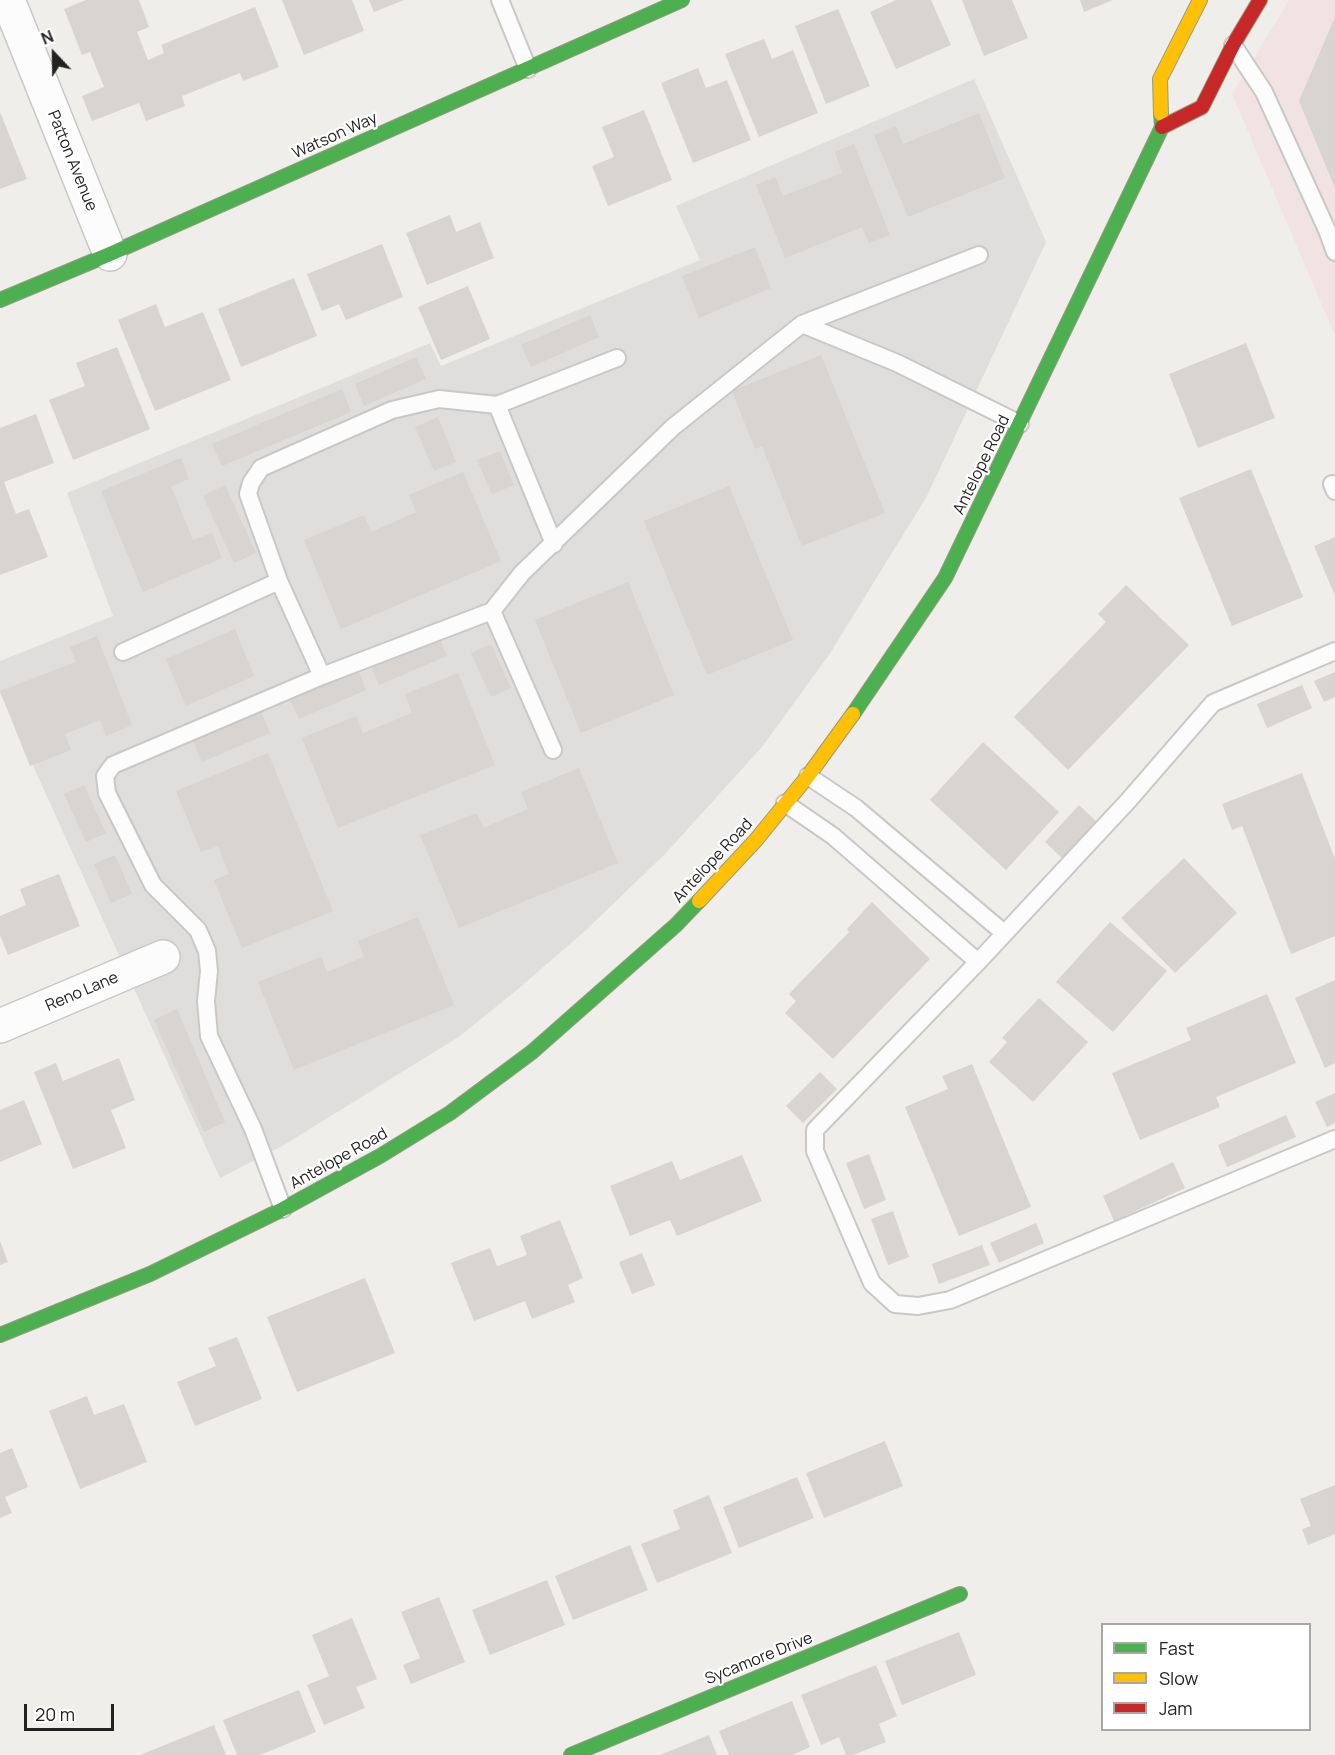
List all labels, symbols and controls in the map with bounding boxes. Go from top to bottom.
north arrow [24,24,84,84]
text: N [38,25,57,50]
street label: Patton Avenue [43,108,101,214]
street label: Watson Way [289,109,381,163]
street label: Antelope Road [950,412,1014,518]
street label: Antelope Road [669,815,757,907]
street label: Reno Lane [43,968,121,1016]
street label: Antelope Road [287,1124,391,1194]
legend [1101,1623,1311,1731]
street label: Sycamore Drive [703,1629,815,1689]
text: Fast [1159,1636,1194,1660]
text: Slow [1159,1666,1198,1690]
scale bar [27,1692,117,1730]
text: Jam [1159,1696,1193,1720]
text: 20 m [35,1702,75,1726]

